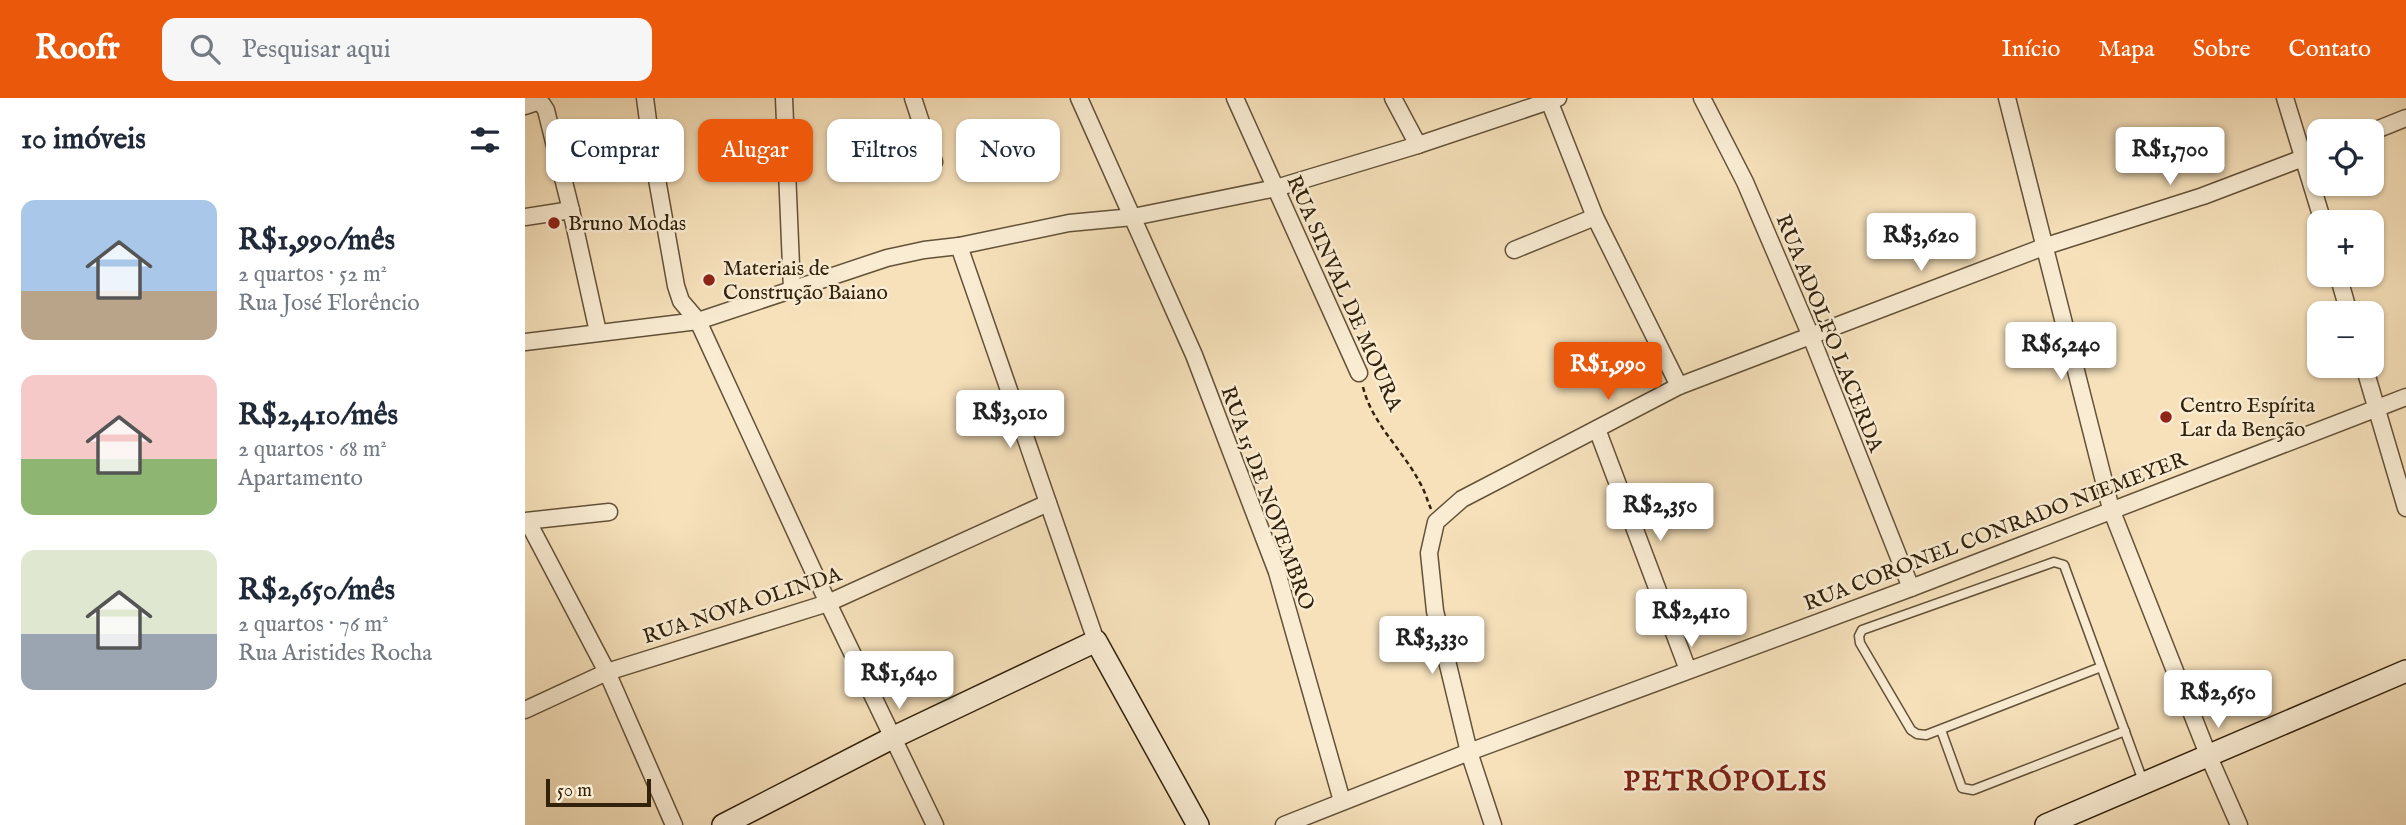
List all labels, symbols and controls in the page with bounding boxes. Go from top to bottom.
search box [162,18,652,81]
text: Roofr [35,28,120,70]
icon: search [186,30,224,68]
text: Pesquisar aqui [242,33,391,66]
text: Início [2001,34,2060,65]
text: Mapa [2098,34,2155,65]
text: Sobre [2193,34,2251,65]
text: Contato [2289,34,2371,65]
chip: Comprar [546,119,684,182]
chip: Alugar [698,119,813,182]
chip: Filtros [827,119,942,182]
chip: Novo [956,119,1060,182]
map controls [2307,119,2384,378]
button: locate [2307,119,2384,196]
text: 10 imóveis [21,121,146,159]
icon: filters [466,121,504,159]
pin: R$1,700 [2105,127,2235,187]
text: R$1,700 [2132,135,2208,164]
street label: RUA SINVAL DE MOURA [1279,171,1408,417]
button: + [2307,210,2384,287]
place label: Bruno Modas [568,211,686,238]
street label: RUA ADOLFO LACERDA [1769,211,1889,457]
pin: R$3,620 [1856,214,1986,273]
marker: Bruno Modas [546,215,562,231]
text: R$3,620 [1883,221,1959,250]
text: R$1,990/mês [238,222,395,260]
icon: home [77,228,161,312]
place label: Materiais de Construção Baiano [723,256,888,307]
text: 2 quartos · 52 m² [238,260,387,289]
marker: Materiais de Construção Baiano [701,272,717,288]
text: Rua José Florêncio [238,289,420,318]
button: − [2307,301,2384,378]
pin: R$6,240 [1996,322,2126,382]
text: R$6,240 [2021,330,2101,359]
pin: R$1,990 [1543,342,1673,402]
text: R$1,990 [1570,350,1646,379]
street label: RUA 15 DE NOVEMBRO [1213,383,1320,614]
pin: R$3,010 [945,390,1075,450]
place label: Centro Espírita Lar da Benção [2180,393,2316,444]
text: R$2,410/mês [238,397,398,435]
text: R$3,010 [972,398,1048,427]
icon: home [77,403,161,487]
marker: Centro Espírita Lar da Benção [2158,409,2174,425]
text: 2 quartos · 68 m² [238,435,387,464]
street label: RUA CORONEL CONRADO NIEMEYER [1800,446,2192,618]
text: Apartamento [238,464,363,493]
pin: R$2,350 [1595,484,1725,543]
text: R$2,350 [1622,491,1698,520]
street label: RUA NOVA OLINDA [640,561,846,651]
text: R$2,650/mês [238,572,395,610]
icon: home [77,578,161,662]
pin: R$2,410 [1626,589,1756,649]
text: R$2,410 [1652,597,1730,626]
text: 2 quartos · 76 m² [238,610,389,639]
pin: R$3,330 [1367,616,1497,676]
text: R$3,330 [1395,624,1469,653]
text: Rua Aristides Rocha [238,639,432,668]
pin: R$1,640 [834,652,964,711]
text: R$1,640 [860,659,938,688]
pin: R$2,650 [2153,670,2283,730]
text: R$2,650 [2180,678,2256,707]
district label: PETRÓPOLIS [1624,764,1828,800]
scale bar [546,776,651,808]
text: 50 m [557,779,592,803]

